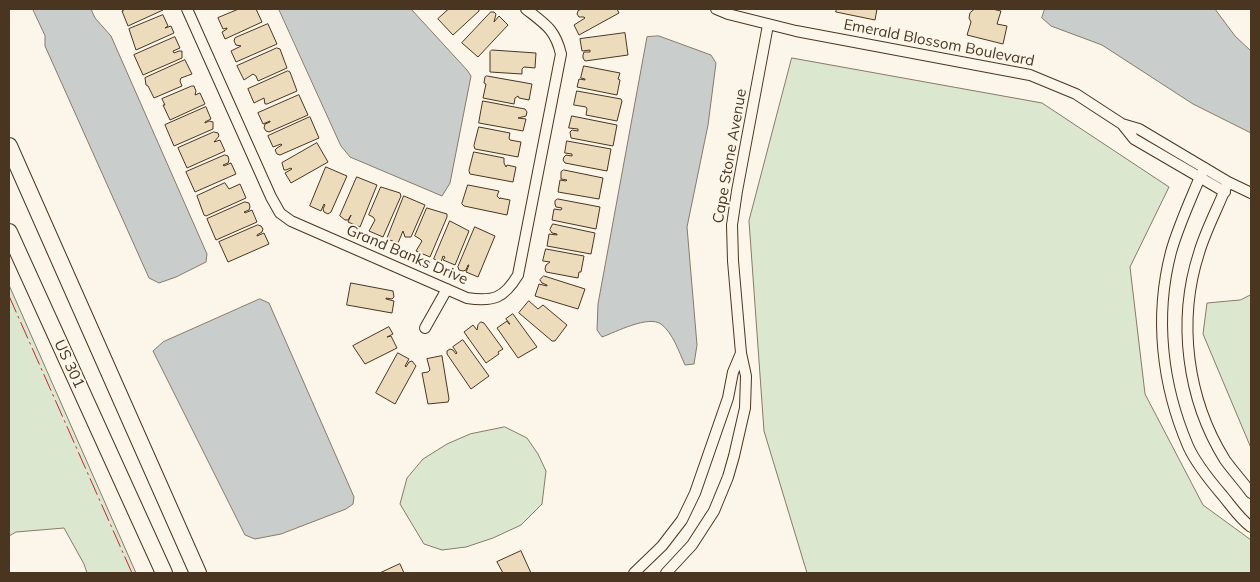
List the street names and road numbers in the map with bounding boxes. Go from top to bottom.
street label: Emerald Blossom Boulevard [842,16,1036,70]
street label: Cape Stone Avenue [709,87,751,225]
street label: Grand Banks Drive [344,221,470,289]
street label: US 301 [50,337,88,391]

